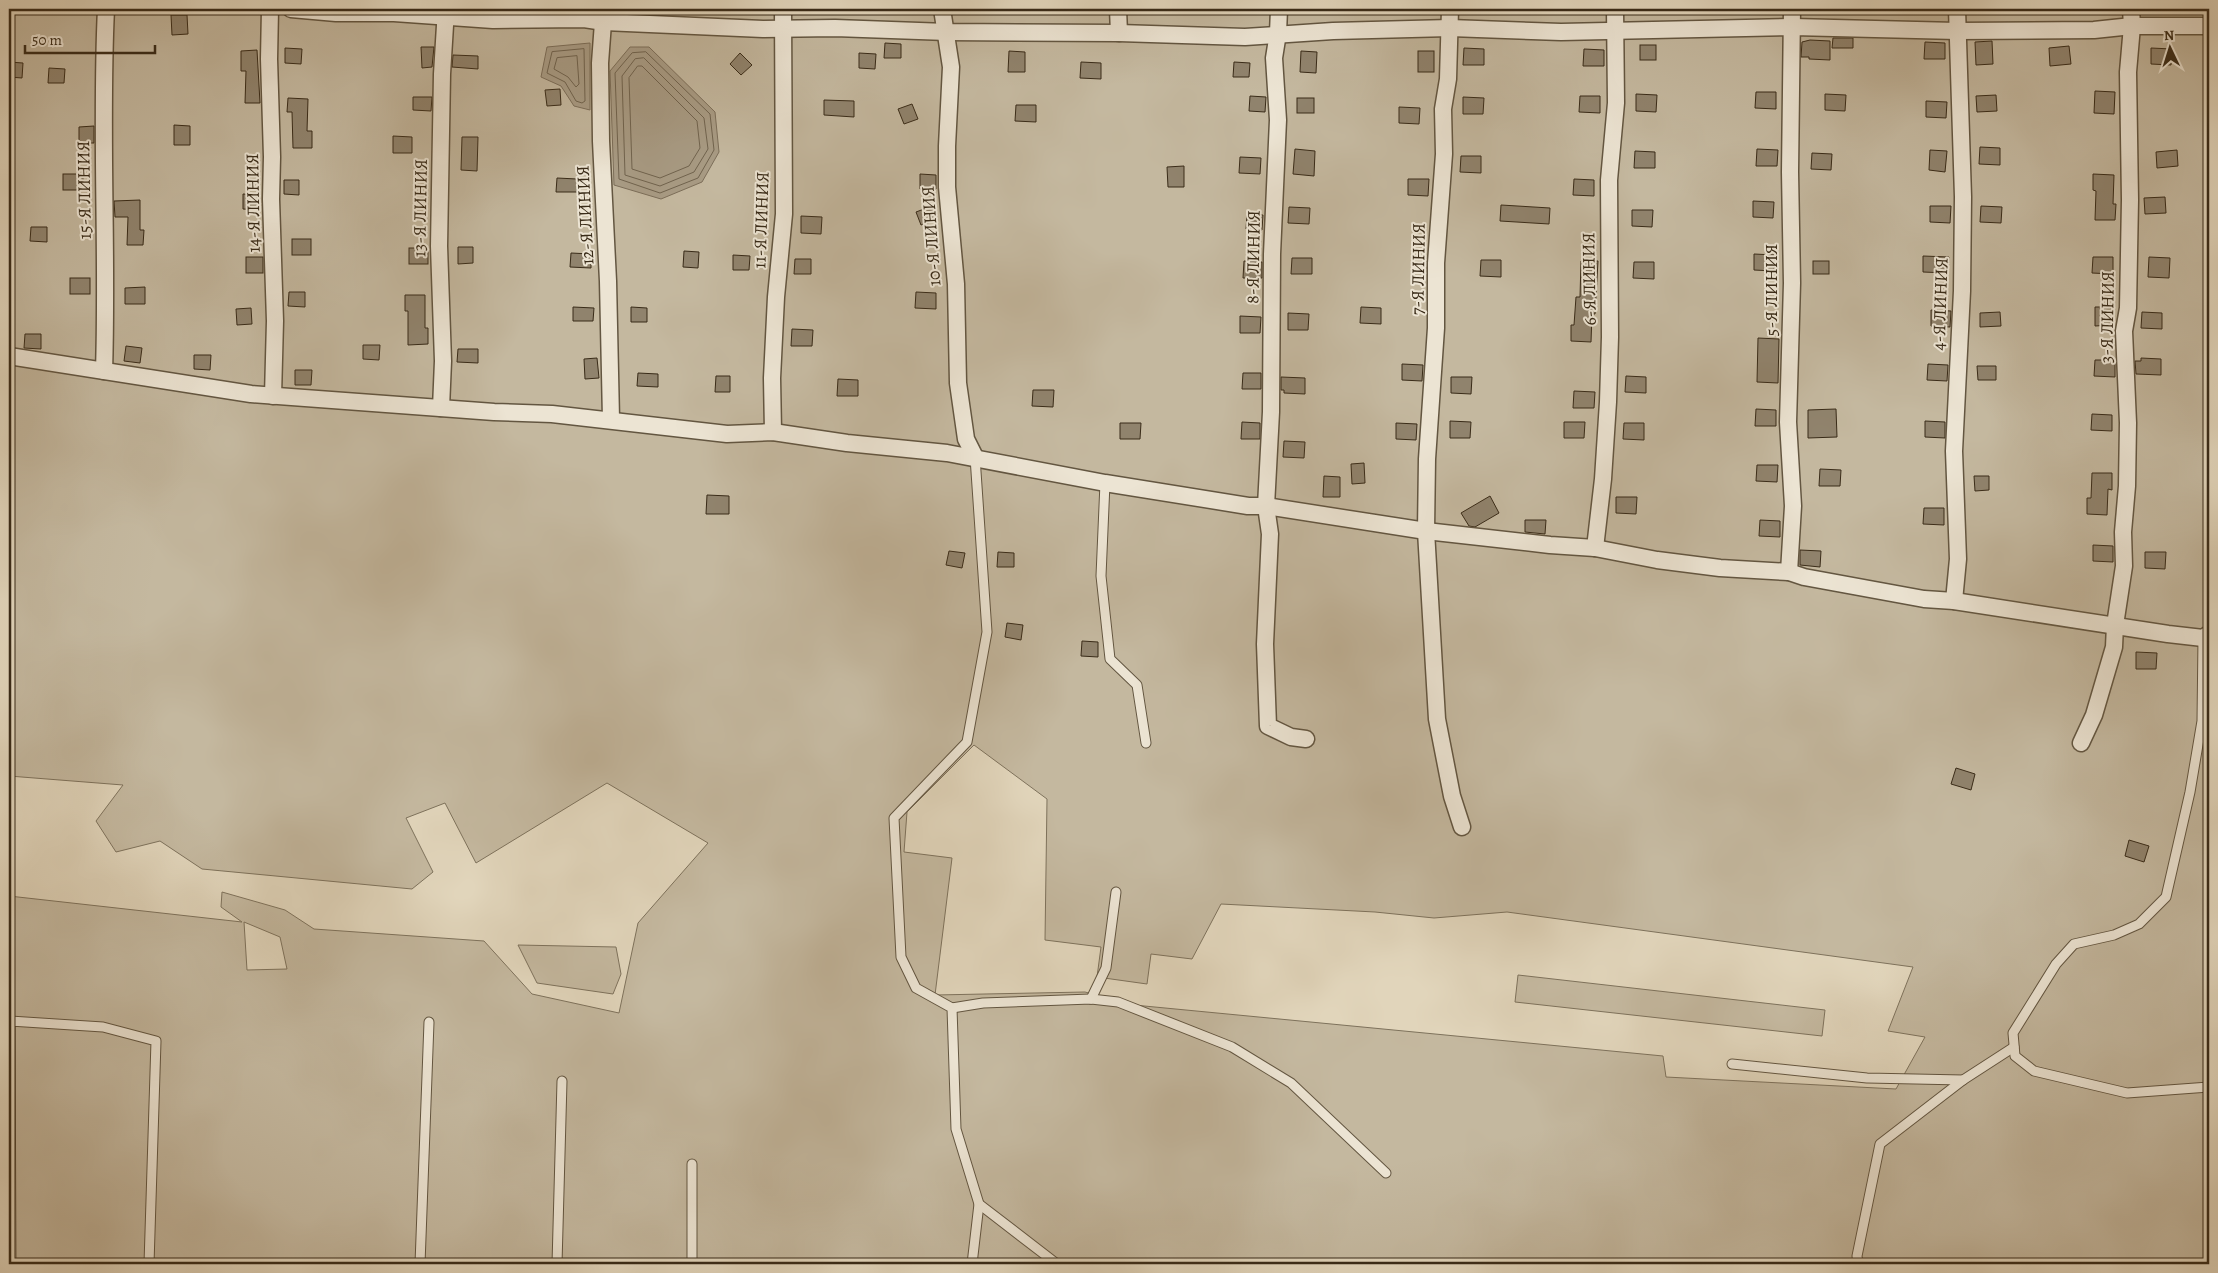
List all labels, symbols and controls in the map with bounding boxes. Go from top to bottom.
scale bar [25,22,155,54]
north arrow [2146,22,2196,72]
text: N [2163,26,2175,45]
text: 50 m [32,30,62,50]
street label: 15-Я ЛИНИЯ [71,140,97,240]
street label: 14-Я ЛИНИЯ [240,153,266,253]
street label: 13-Я ЛИНИЯ [407,159,433,257]
street label: 12-Я ЛИНИЯ [570,165,600,265]
street label: 11-Я ЛИНИЯ [747,171,775,269]
street label: 10-Я ЛИНИЯ [916,185,946,287]
street label: 8-Я ЛИНИЯ [1240,210,1266,304]
street label: 7-Я ЛИНИЯ [1405,223,1431,315]
street label: 6-Я ЛИНИЯ [1576,232,1602,326]
street label: 5-Я ЛИНИЯ [1759,244,1783,336]
street label: 4-Я ЛИНИЯ [1926,257,1954,351]
street label: 3-Я ЛИНИЯ [2094,271,2120,363]

